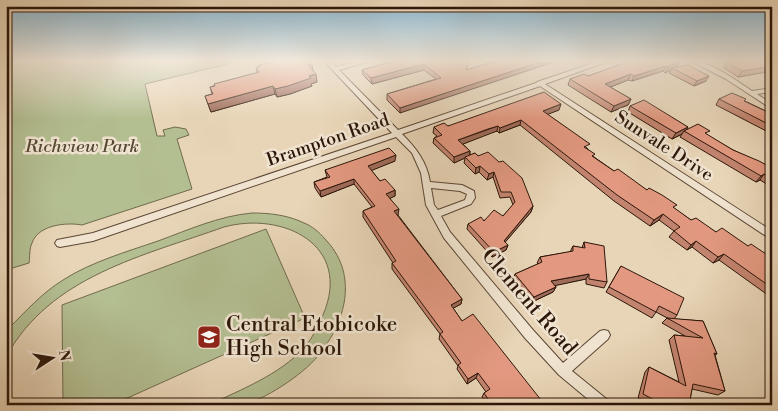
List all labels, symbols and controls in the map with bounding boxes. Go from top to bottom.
street label: Sunvale Drive [610,106,718,186]
street label: Brampton Road [263,108,393,172]
park label: Richview Park [24,135,139,158]
street label: Clement Road [475,243,583,361]
place label: Central Etobicoke High School [226,312,397,362]
school or university icon: Central Etobicoke High School [196,324,222,350]
north arrow [28,334,78,384]
text: N [54,348,74,363]

